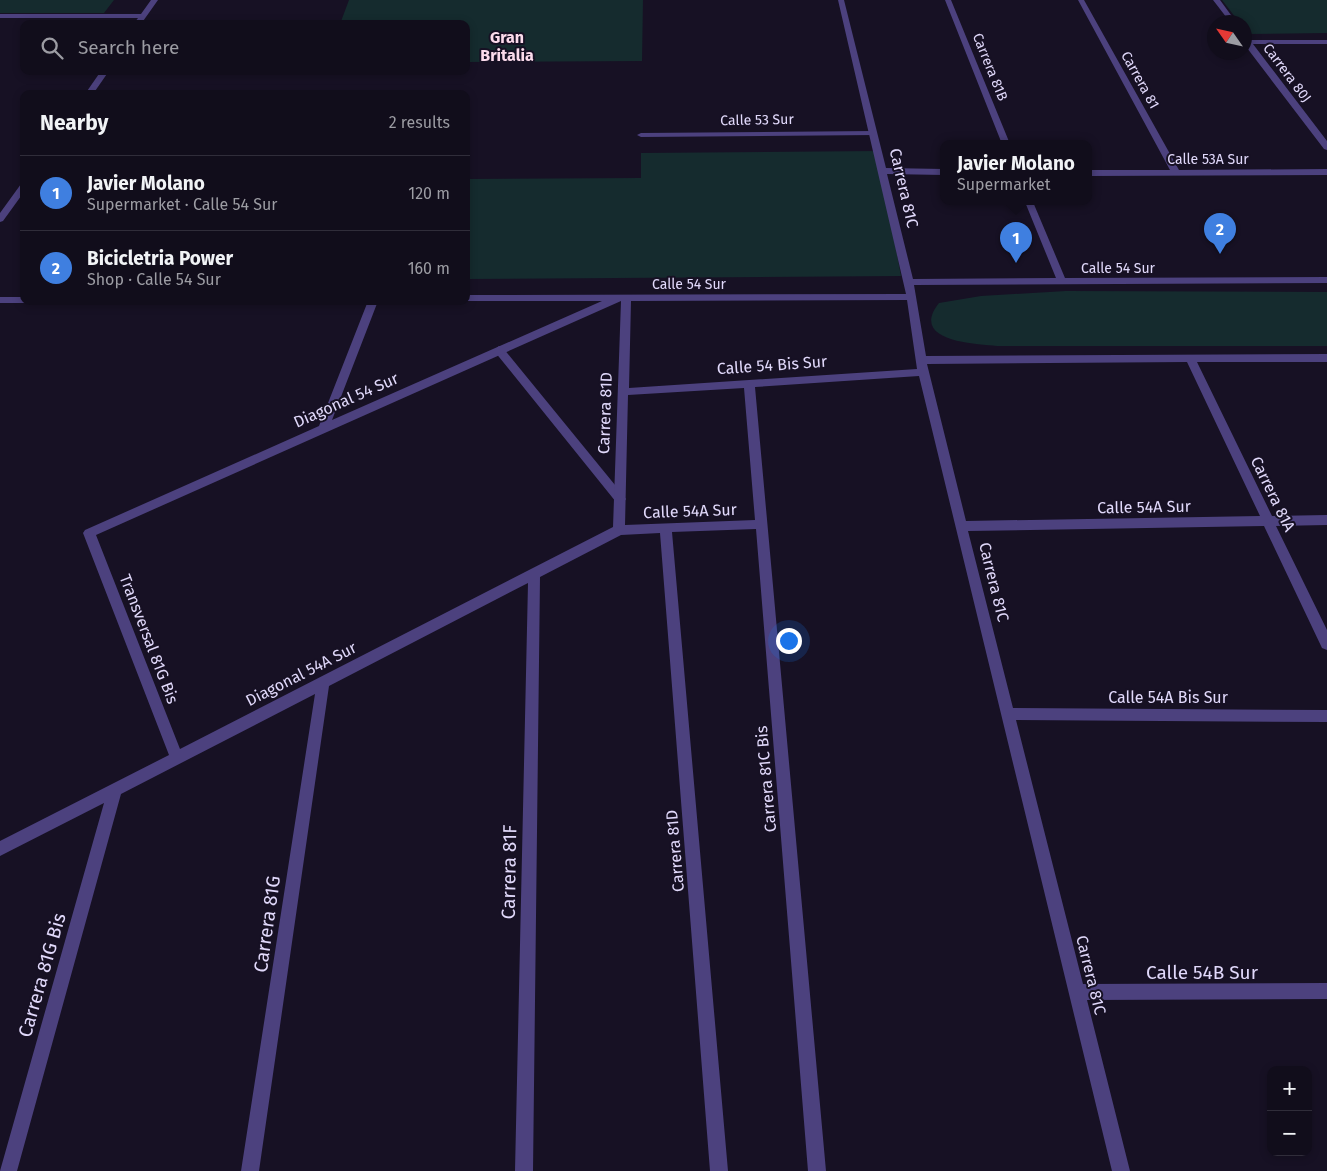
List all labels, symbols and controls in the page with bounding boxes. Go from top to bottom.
north arrow [1207,15,1252,60]
search box [20,20,470,75]
district label: Gran Britalia [480,28,534,65]
street label: Carrera 81B [969,31,1011,103]
icon: search [38,34,66,62]
text: Search here [78,36,179,59]
street label: Carrera 80J [1259,40,1315,106]
street label: Carrera 81 [1117,48,1163,112]
text: Nearby [40,110,108,136]
street label: Calle 53 Sur [720,111,794,129]
text: 2 results [389,113,450,132]
popup [940,140,1092,205]
street label: Carrera 81C [886,146,922,230]
street label: Calle 53A Sur [1167,151,1249,168]
text: Javier Molano [957,152,1075,175]
text: Javier Molano [87,172,205,195]
text: Supermarket [957,175,1051,194]
text: 1 [52,184,60,203]
text: 120 m [408,184,450,203]
text: Supermarket · Calle 54 Sur [87,195,277,214]
pin: 2 [1204,213,1236,254]
pin: 1 [1000,222,1032,263]
text: Bicicletria Power [87,247,233,270]
text: 2 [52,259,60,278]
text: 160 m [408,259,450,278]
street label: Calle 54 Sur [1081,260,1156,277]
text: Shop · Calle 54 Sur [87,270,221,289]
street label: Calle 54 Sur [652,276,727,293]
street label: Calle 54 Bis Sur [716,352,829,378]
street label: Diagonal 54 Sur [291,368,402,432]
street label: Carrera 81D [594,372,616,454]
street label: Carrera 81A [1247,453,1300,535]
street label: Calle 54A Sur [1097,497,1192,517]
street label: Calle 54A Sur [643,500,738,522]
street label: Carrera 81C [975,540,1013,624]
street label: Transversal 81G Bis [116,572,182,706]
your location [776,628,802,654]
street label: Diagonal 54A Sur [242,638,360,710]
street label: Calle 54A Bis Sur [1108,688,1229,707]
street label: Carrera 81C Bis [752,725,780,833]
street label: Carrera 81D [662,809,688,893]
street label: Carrera 81F [497,824,521,920]
street label: Carrera 81G [249,874,285,974]
street label: Carrera 81G Bis [13,910,71,1040]
street label: Carrera 81C [1072,933,1110,1017]
street label: Calle 54B Sur [1146,961,1259,984]
map controls [1267,1066,1312,1156]
button: + [1267,1066,1312,1111]
button: − [1267,1111,1312,1156]

